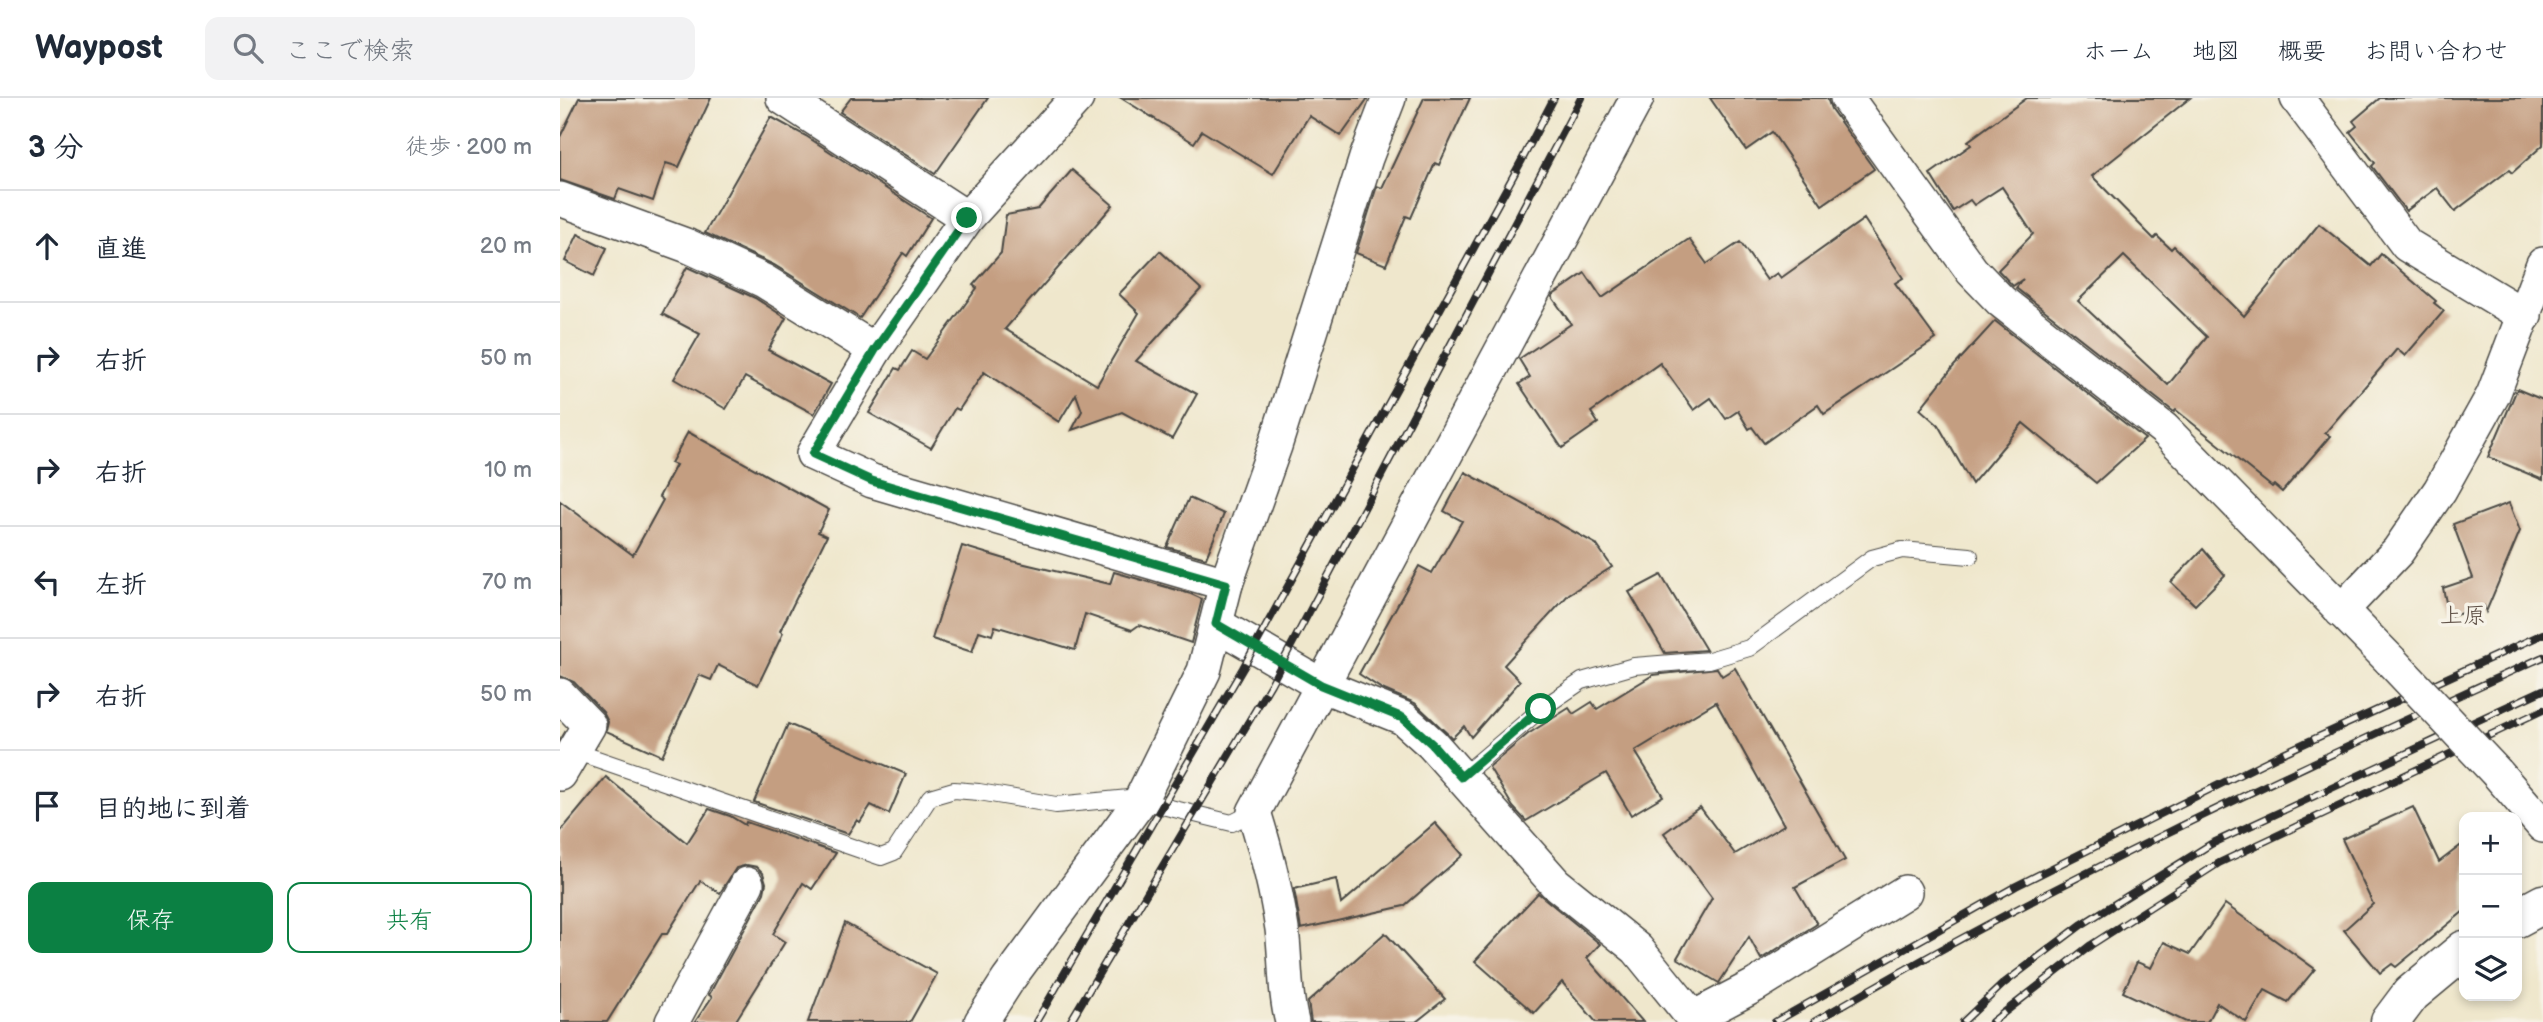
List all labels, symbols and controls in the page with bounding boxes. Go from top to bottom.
search box [205,17,695,80]
text: Waypost [35,28,163,68]
icon: search [229,29,267,67]
text: ここで検索 [285,36,415,67]
text: ホーム [2083,37,2154,66]
text: 地図 [2192,37,2240,66]
text: 概要 [2278,37,2326,66]
text: お問い合わせ [2364,37,2508,66]
text: 3 分 [28,130,84,166]
text: 徒歩 · 200 m [405,133,532,161]
route end [951,202,982,233]
icon: ahead [28,227,66,265]
text: 20 m [480,232,532,260]
text: 直進 [95,234,147,265]
icon: right [28,339,66,377]
text: 50 m [480,344,532,372]
text: 右折 [95,346,147,377]
icon: right [28,451,66,489]
text: 10 m [484,456,532,484]
text: 右折 [95,458,147,489]
icon: left [28,563,66,601]
text: 70 m [482,568,532,596]
text: 左折 [95,570,147,601]
district label: 上原 [2440,602,2486,630]
icon: right [28,675,66,713]
text: 50 m [480,680,532,708]
text: 右折 [95,682,147,713]
route start [1525,693,1556,724]
icon: arrive [28,787,66,825]
text: 目的地に到着 [95,794,251,825]
map controls [2459,812,2522,1001]
button: + [2459,812,2522,875]
button: − [2459,875,2522,938]
button: 保存 [28,882,273,953]
button: 共有 [287,882,532,953]
button: layers [2459,938,2522,1001]

